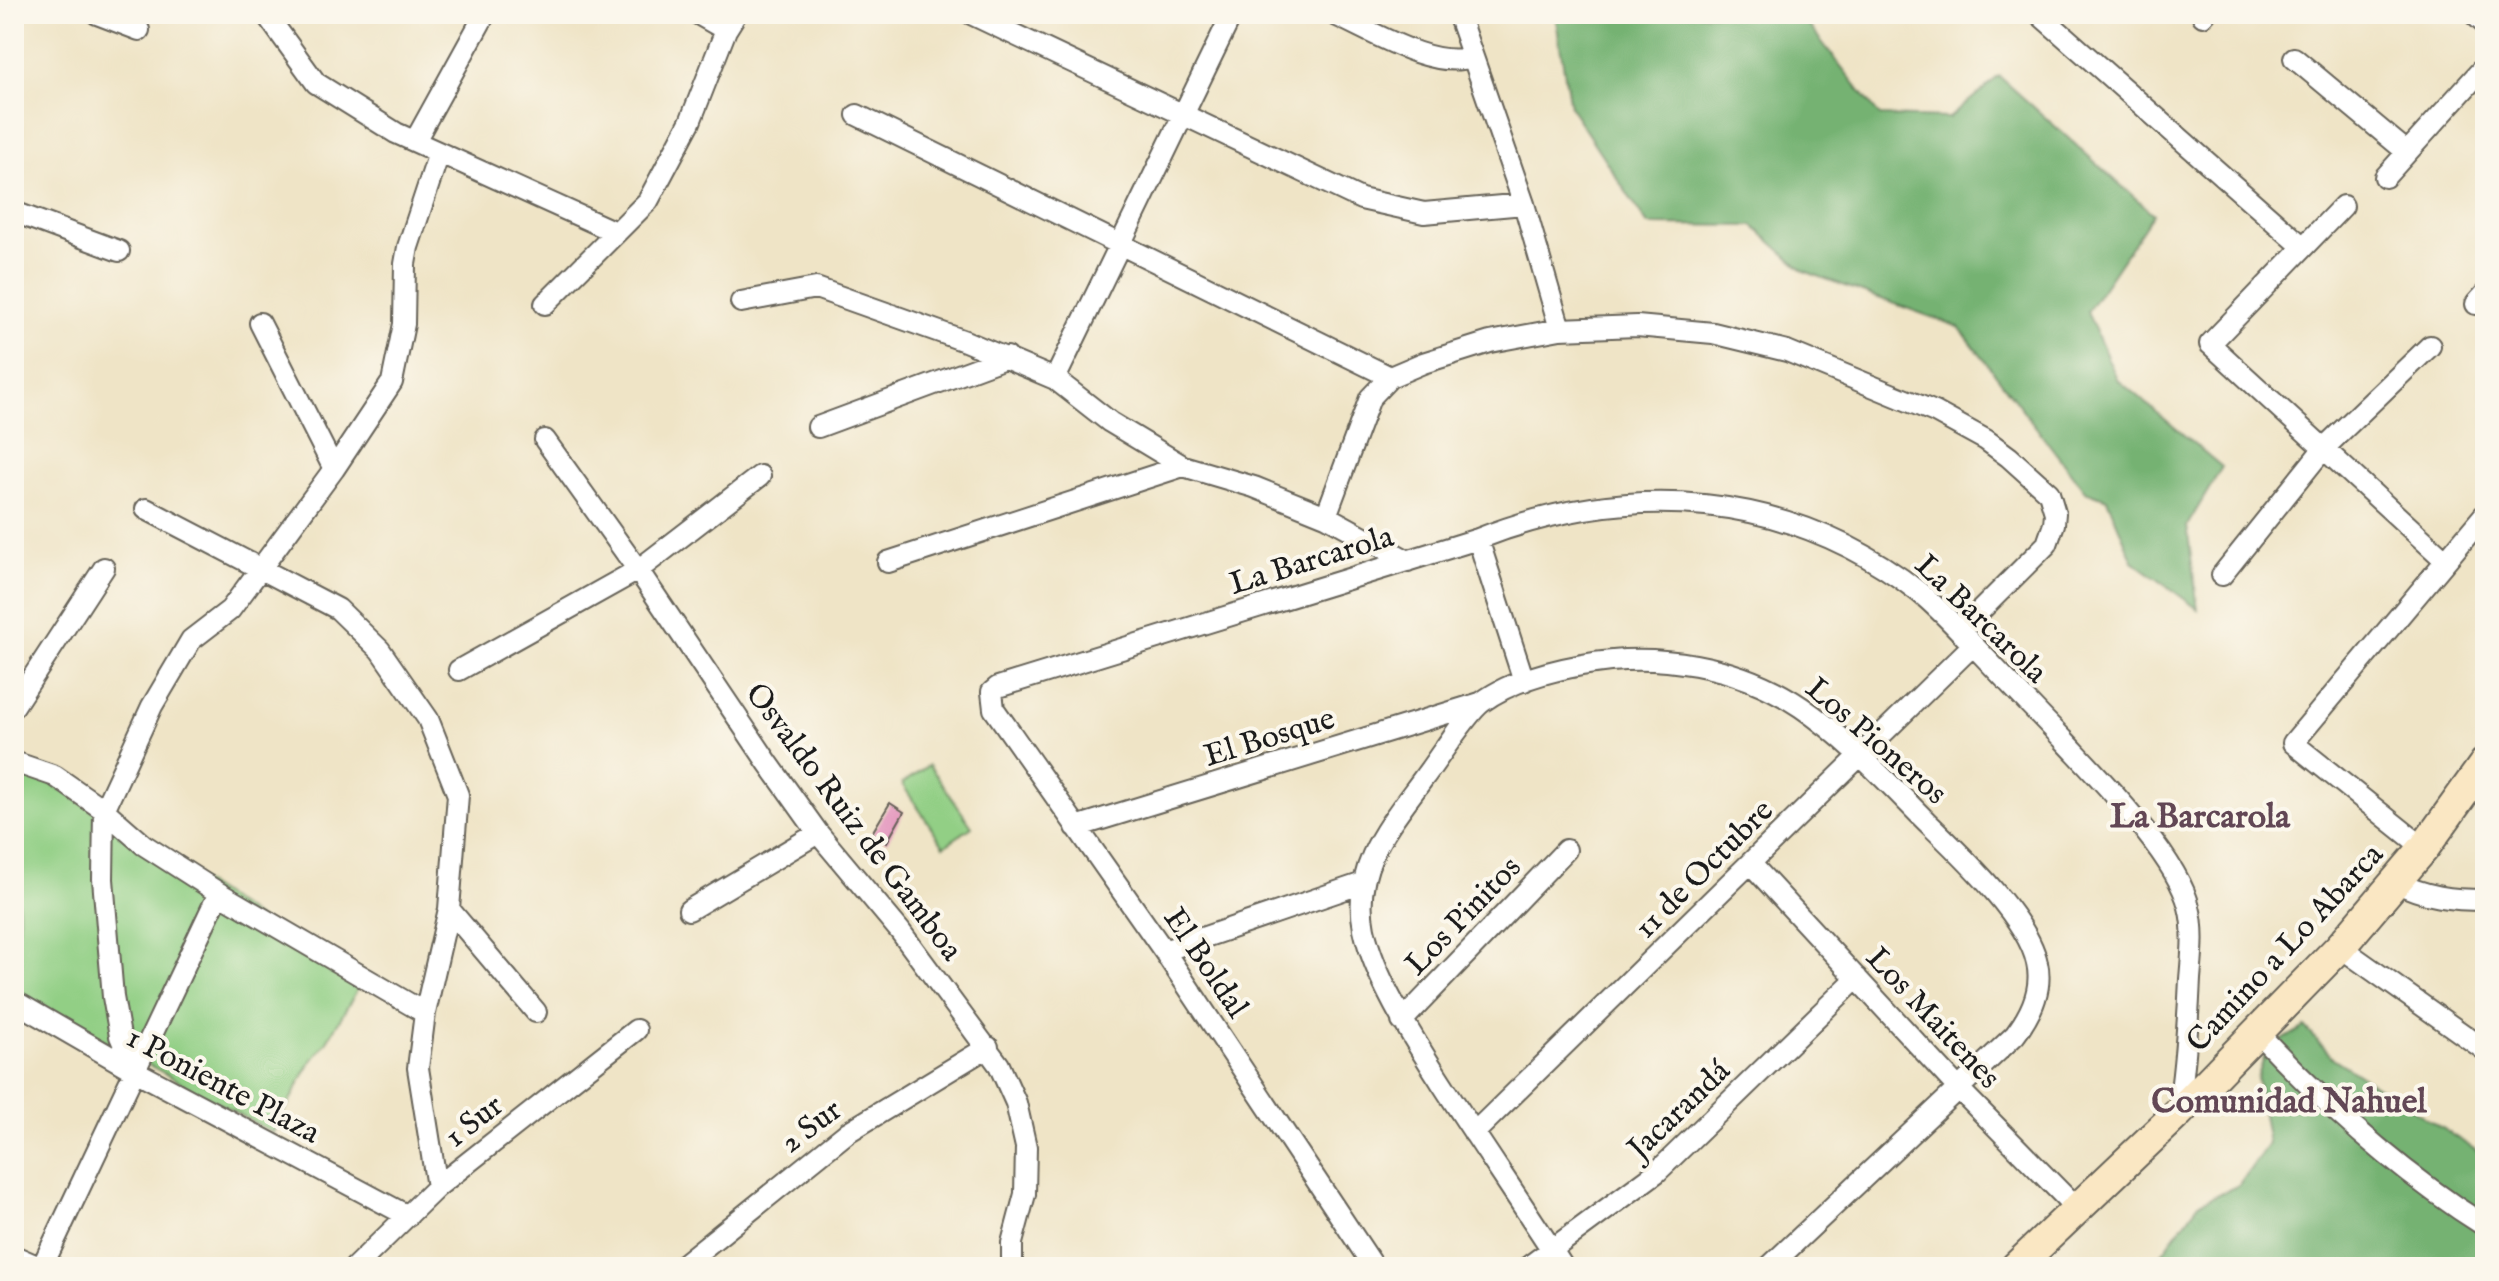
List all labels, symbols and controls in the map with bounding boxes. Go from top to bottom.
street label: La Barcarola [1225,517,1399,606]
street label: La Barcarola [1905,546,2056,693]
street label: Los Pioneros [1796,669,1955,815]
street label: Osvaldo Ruiz de Gamboa [735,675,971,970]
street label: El Bosque [1199,699,1340,778]
street label: 11 de Octubre [1626,791,1783,948]
district label: La Barcarola [2110,796,2291,839]
street label: Camino a Lo Abarca [2178,835,2393,1062]
street label: Los Pinitos [1397,848,1531,985]
street label: El Boldal [1153,900,1257,1027]
street label: Los Maitenes [1856,939,2008,1098]
street label: 1 Poniente Plaza [119,1018,327,1154]
street label: Jacarandá [1618,1052,1740,1172]
district label: Comunidad Nahuel [2151,1081,2427,1124]
street label: 1 Sur [437,1086,512,1158]
street label: 2 Sur [773,1090,851,1163]

